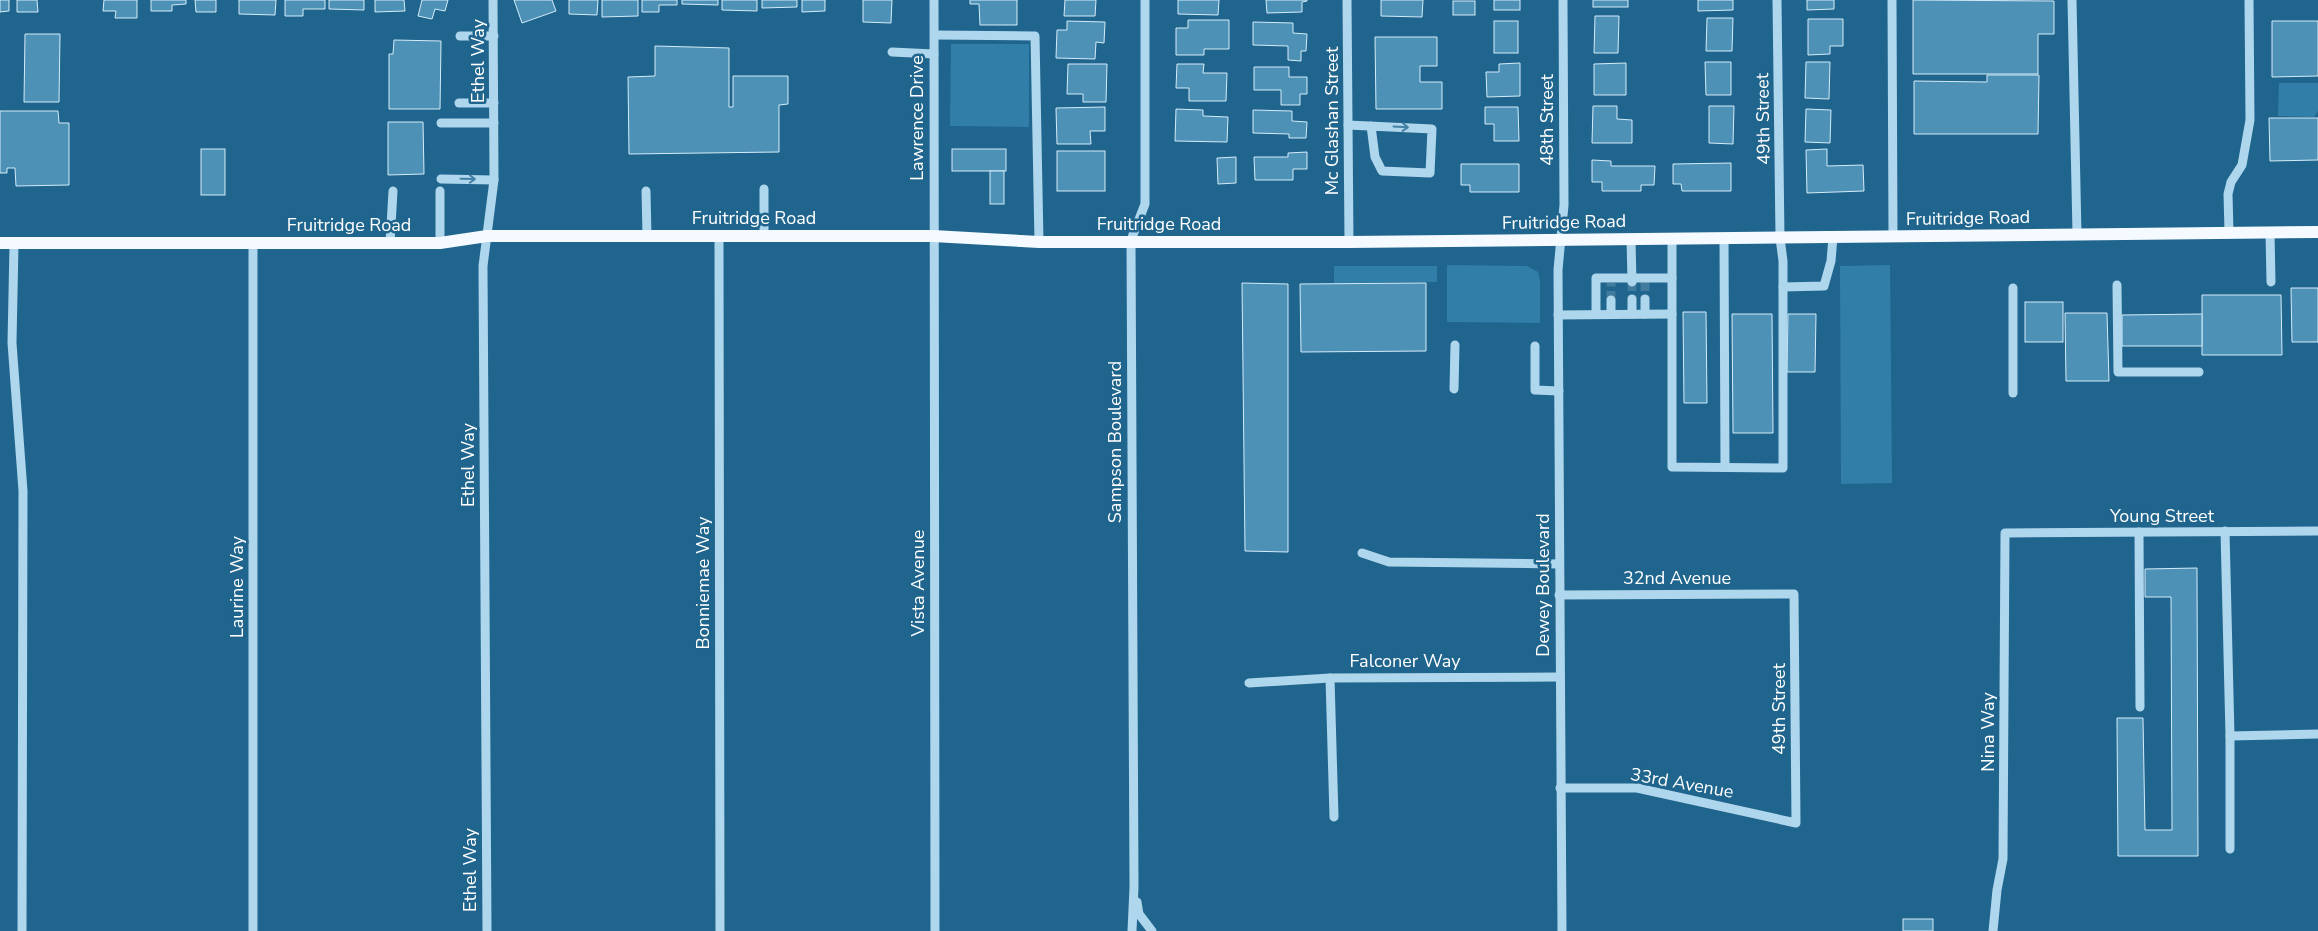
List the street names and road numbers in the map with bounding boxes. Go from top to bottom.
street label: Ethel Way [466,18,490,103]
street label: Mc Glashan Street [1320,46,1344,195]
street label: Lawrence Drive [905,55,929,181]
street label: 49th Street [1750,72,1776,165]
street label: 48th Street [1535,73,1559,166]
street label: Fruitridge Road [1906,205,2030,231]
street label: Fruitridge Road [692,206,816,230]
street label: Fruitridge Road [1502,209,1626,235]
street label: Fruitridge Road [1097,212,1221,236]
street label: Fruitridge Road [287,213,411,237]
street label: Sampson Boulevard [1103,361,1127,523]
street label: Ethel Way [456,422,480,507]
street label: Young Street [2109,504,2215,528]
street label: Dewey Boulevard [1531,513,1555,657]
street label: Bonniemae Way [691,516,715,650]
street label: Vista Avenue [906,530,930,637]
street label: Laurine Way [225,535,249,638]
street label: 32nd Avenue [1623,566,1731,590]
street label: Falconer Way [1350,649,1461,673]
street label: 49th Street [1767,662,1791,755]
street label: Nina Way [1976,692,2000,772]
street label: 33rd Avenue [1629,762,1735,804]
street label: Ethel Way [458,827,482,912]

